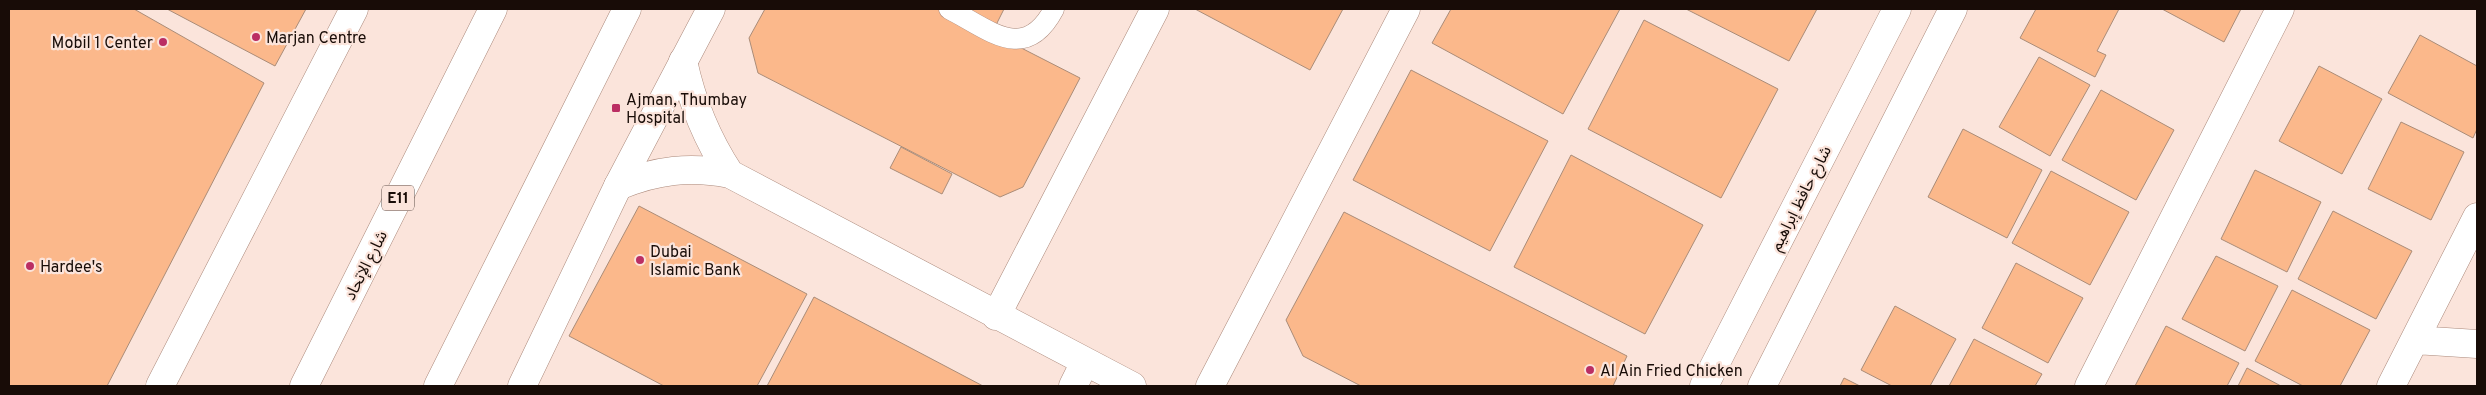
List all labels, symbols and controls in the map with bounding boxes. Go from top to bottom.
place label: Marjan Centre [266,29,366,49]
marker: Marjan Centre [250,31,262,43]
place label: Mobil 1 Center [52,34,153,54]
marker: Mobil 1 Center [157,36,169,48]
place label: Ajman, Thumbay Hospital [626,91,747,129]
marker: Ajman, Thumbay Hospital [610,102,622,114]
street label: شارع حافظ إبراهيم [1767,143,1838,255]
road number: E11 [382,186,414,210]
street label: شارع الإتحاد [341,228,394,304]
place label: Dubai Islamic Bank [650,243,741,281]
marker: Dubai Islamic Bank [634,254,646,266]
place label: Hardee's [40,258,103,278]
marker: Hardee's [24,260,36,272]
place label: Al Ain Fried Chicken [1600,362,1743,382]
marker: Al Ain Fried Chicken [1584,364,1596,376]

